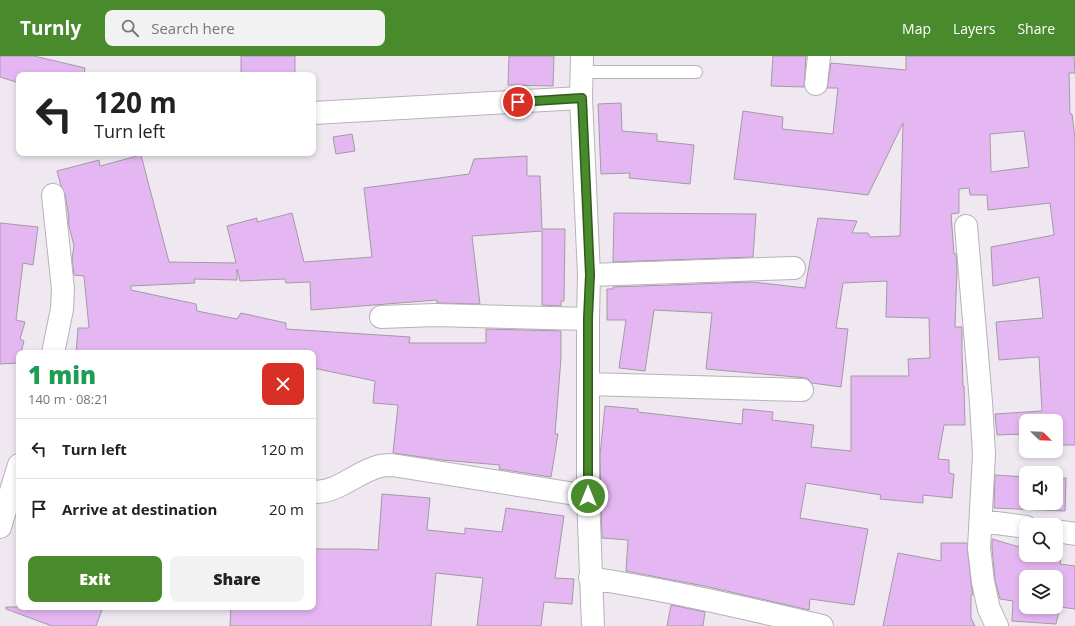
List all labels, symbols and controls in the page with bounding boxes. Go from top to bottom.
search box [105,10,385,46]
text: Turnly [20,15,81,41]
icon: search [119,17,141,39]
text: Search here [151,18,235,38]
text: Map [902,19,931,38]
text: Layers [953,19,995,38]
text: Share [1017,19,1055,38]
text: 120 m [94,83,177,121]
pin [501,85,535,119]
icon: left [28,88,80,140]
icon: arrive [507,91,529,113]
text: Turn left [94,119,165,143]
text: 1 min [28,358,96,391]
button: close [262,363,304,405]
text: 140 m · 08:21 [28,390,109,408]
north arrow [1019,414,1063,458]
map controls [1019,414,1063,614]
icon: left [28,438,50,460]
text: Turn left [62,439,127,459]
text: 120 m [260,439,304,459]
button: sound [1019,466,1063,510]
position arrow [567,475,609,517]
icon: arrive [28,498,50,520]
text: Arrive at destination [62,499,217,519]
text: 20 m [269,499,304,519]
button: search [1019,518,1063,562]
button: Exit [28,556,162,602]
button: Share [170,556,304,602]
button: layers [1019,570,1063,614]

